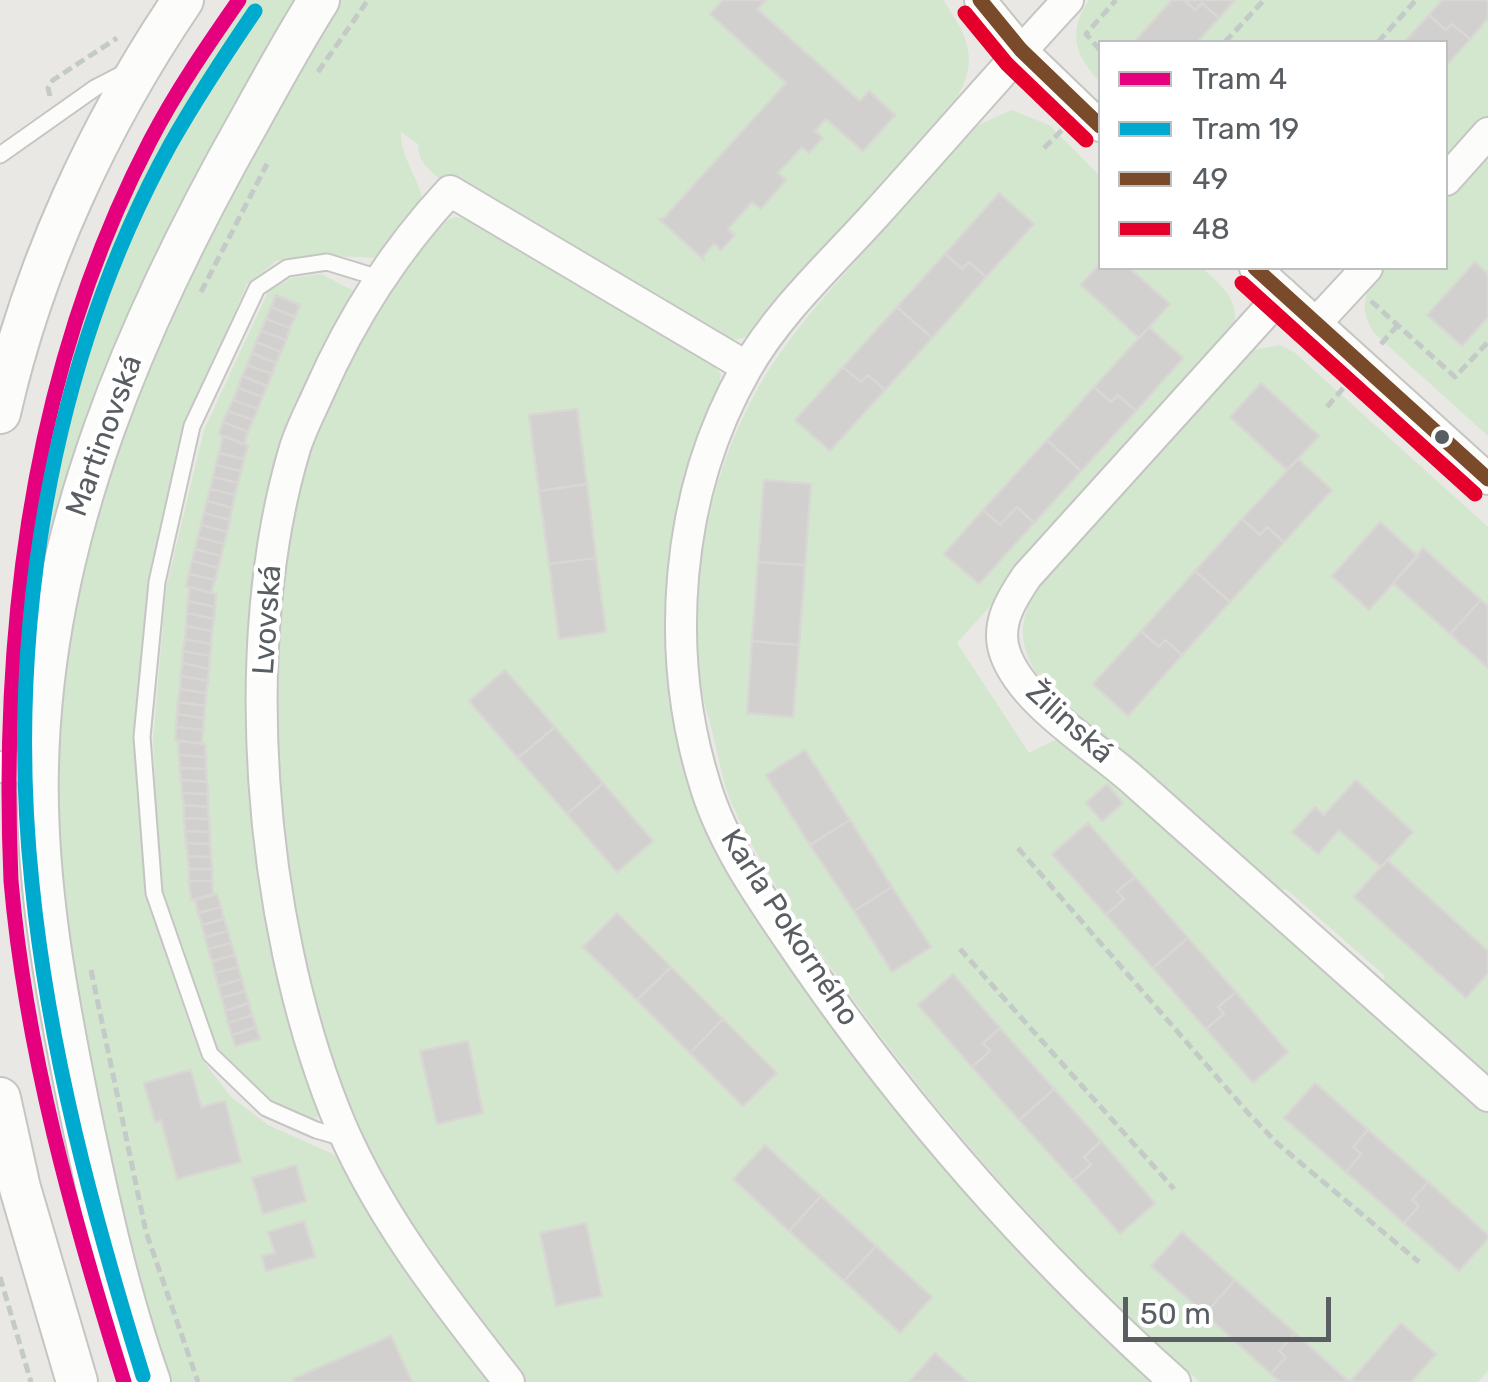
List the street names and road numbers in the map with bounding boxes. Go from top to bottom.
street label: Martinovská [59,351,151,521]
street label: Lvovská [246,564,290,676]
street label: Žilinská [1018,674,1120,772]
street label: Karla Pokorného [712,823,866,1033]

